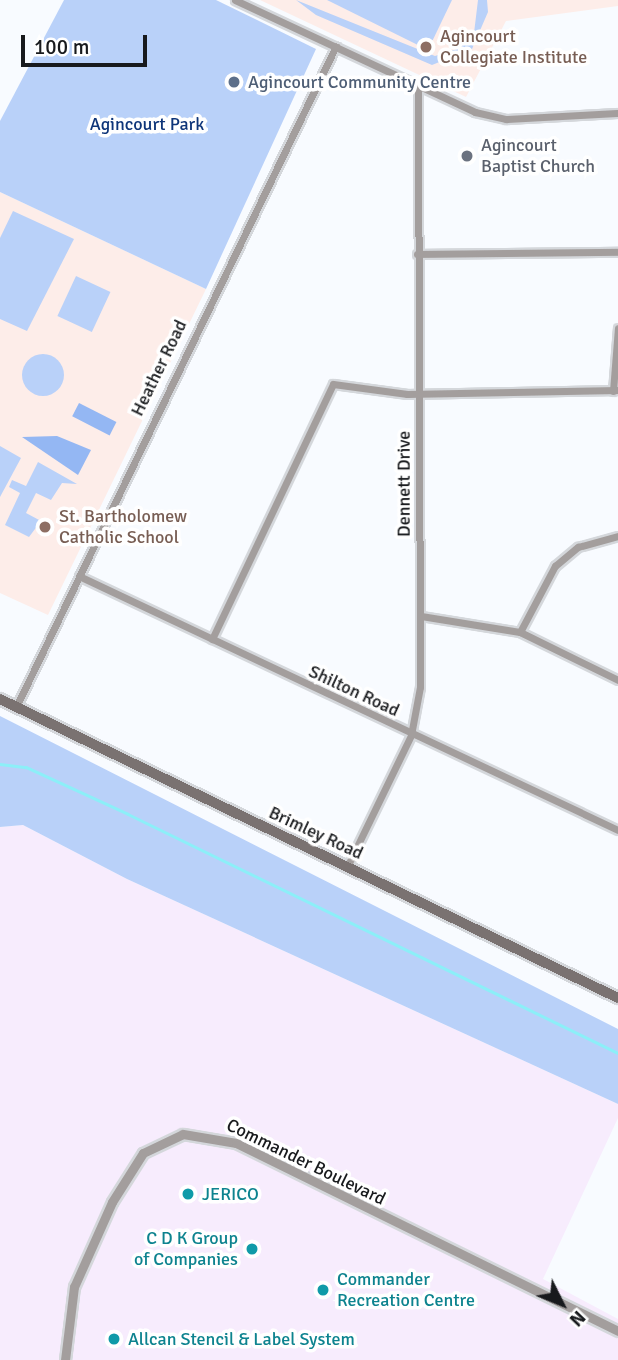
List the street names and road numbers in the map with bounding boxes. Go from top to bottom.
street label: Heather Road [126,316,192,420]
street label: Dennett Drive [393,431,415,537]
street label: Shilton Road [305,661,403,721]
street label: Brimley Road [265,802,367,864]
street label: Commander Boulevard [223,1114,389,1210]

